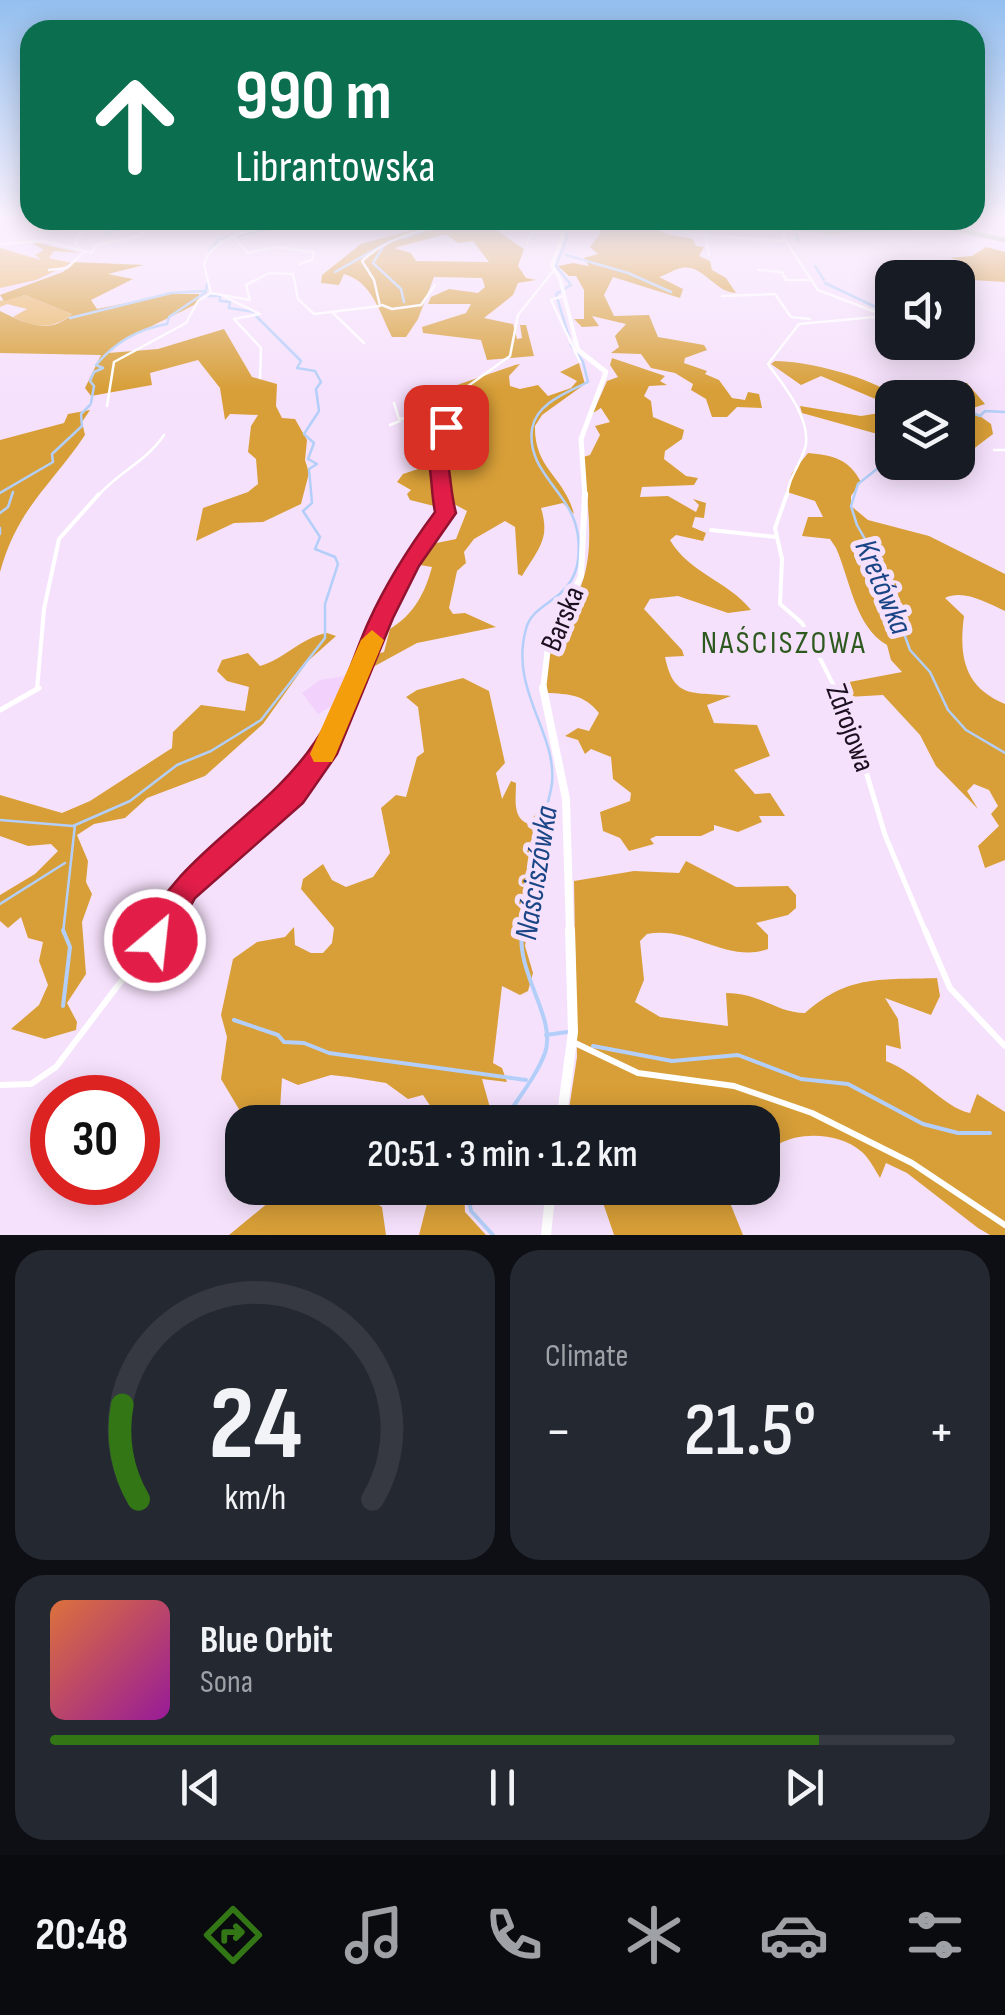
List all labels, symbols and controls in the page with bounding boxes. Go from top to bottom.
text: 990 m [235,55,392,139]
icon: ahead [70,60,200,190]
text: Librantowska [235,140,436,195]
map controls [875,260,975,480]
button: sound [875,260,975,360]
button: layers [875,380,975,480]
pin [404,385,489,470]
icon: arrive [419,400,474,455]
water label: Kretówka [846,534,920,640]
street label: Barska [533,581,593,657]
district label: NAŚCISZOWA [701,624,867,663]
street label: Zdrojowa [818,679,882,777]
water label: Naściszówka [507,803,567,943]
position arrow [103,888,207,992]
speed limit sign: 30 [30,1075,160,1205]
text: 20:51 · 3 min · 1.2 km [367,1132,638,1177]
text: Climate [545,1337,628,1376]
text: 24 [208,1363,302,1488]
text: 21.5° [684,1386,816,1477]
text: − [545,1399,572,1466]
text: + [928,1399,955,1466]
text: km/h [224,1477,286,1520]
text: Blue Orbit [200,1618,333,1663]
text: Sona [200,1663,253,1702]
icon: previous [173,1760,228,1815]
icon: pause [475,1760,530,1815]
icon: next [777,1760,832,1815]
icon: directions [198,1900,268,1970]
icon: music [339,1900,409,1970]
icon: phone [479,1900,549,1970]
icon: climate [619,1900,689,1970]
icon: car [759,1900,829,1970]
icon: filters [900,1900,970,1970]
text: 20:48 [35,1908,128,1963]

